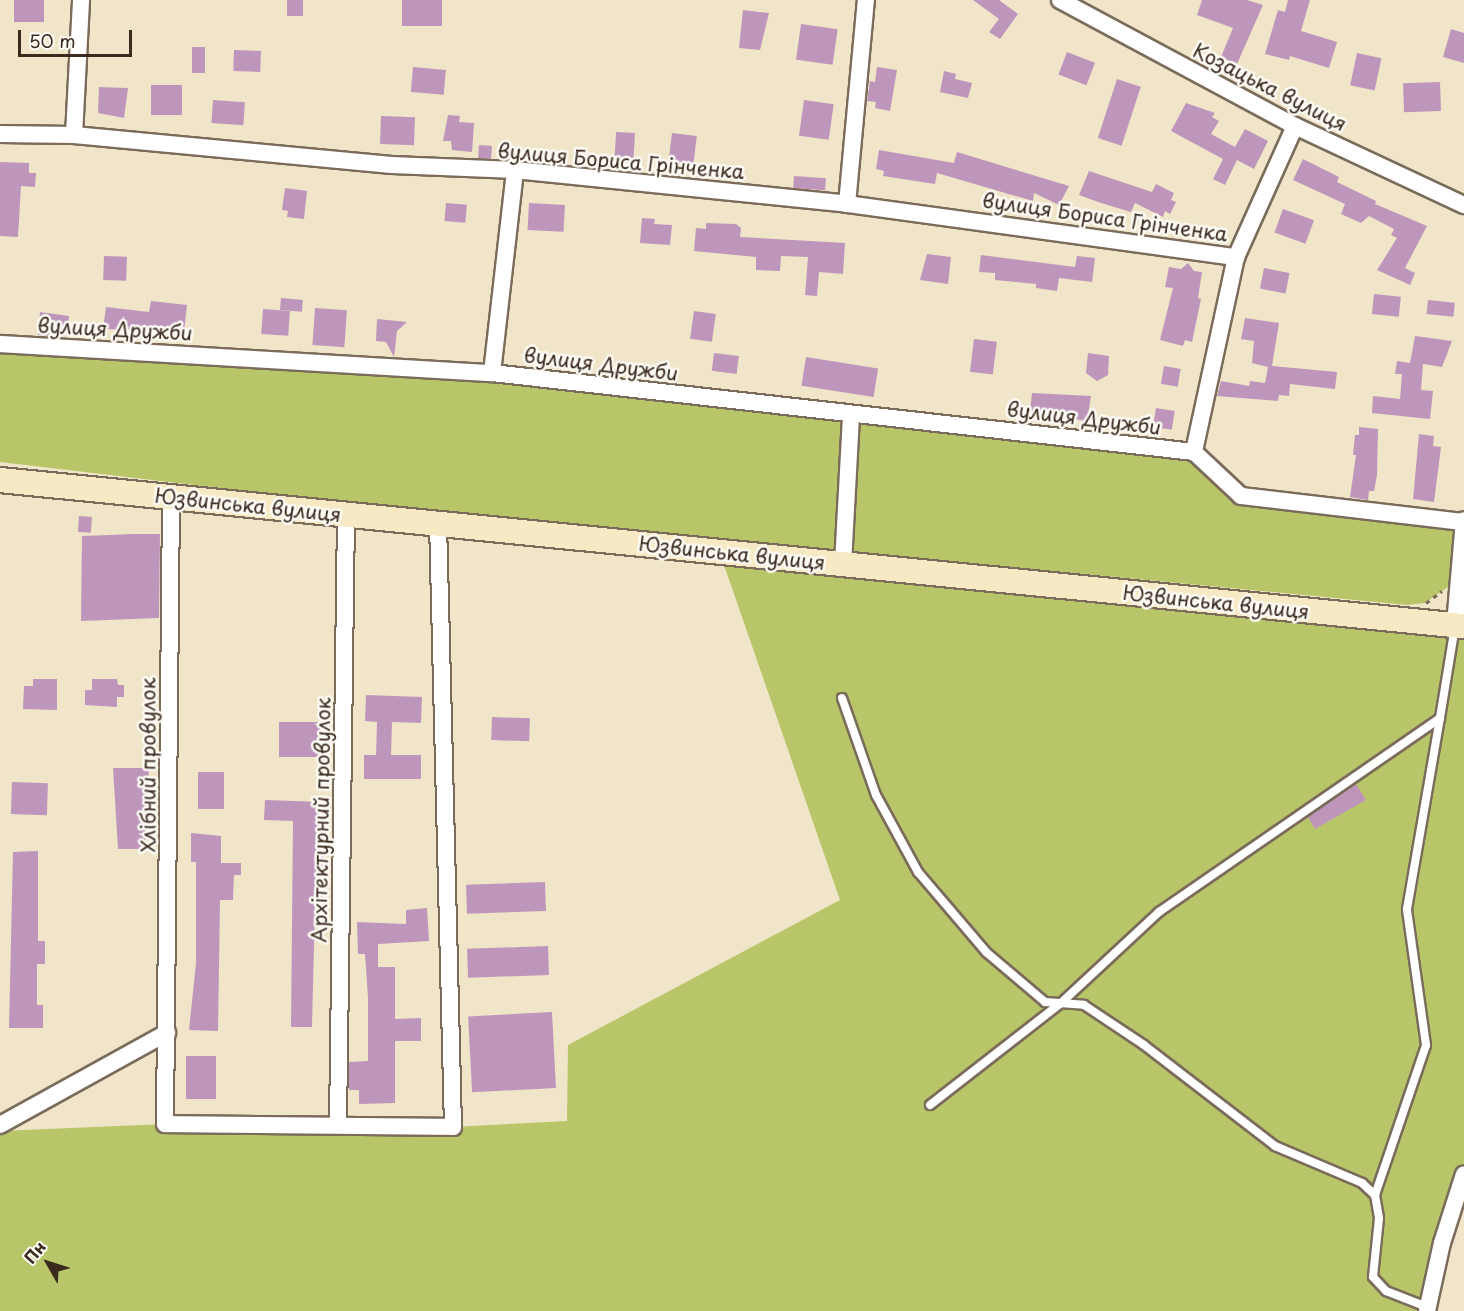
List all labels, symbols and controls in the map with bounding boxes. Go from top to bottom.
scale bar [21,18,135,56]
text: 50 m [29,27,76,54]
street label: Козацька вулиця [1189,38,1351,136]
street label: вулиця Бориса Грінченка [495,138,747,184]
street label: вулиця Бориса Грінченка [979,188,1231,246]
street label: вулиця Дружби [37,313,193,345]
street label: вулиця Дружби [523,343,679,385]
street label: вулиця Дружби [1006,397,1162,439]
street label: Юзвинська вулиця [153,483,343,527]
street label: Юзвинська вулиця [637,531,827,575]
street label: Юзвинська вулиця [1121,580,1311,624]
street label: Хлібний провулок [136,678,160,852]
street label: Архітектурний провулок [307,697,335,943]
north arrow [18,1233,78,1293]
text: Пн [17,1235,51,1268]

